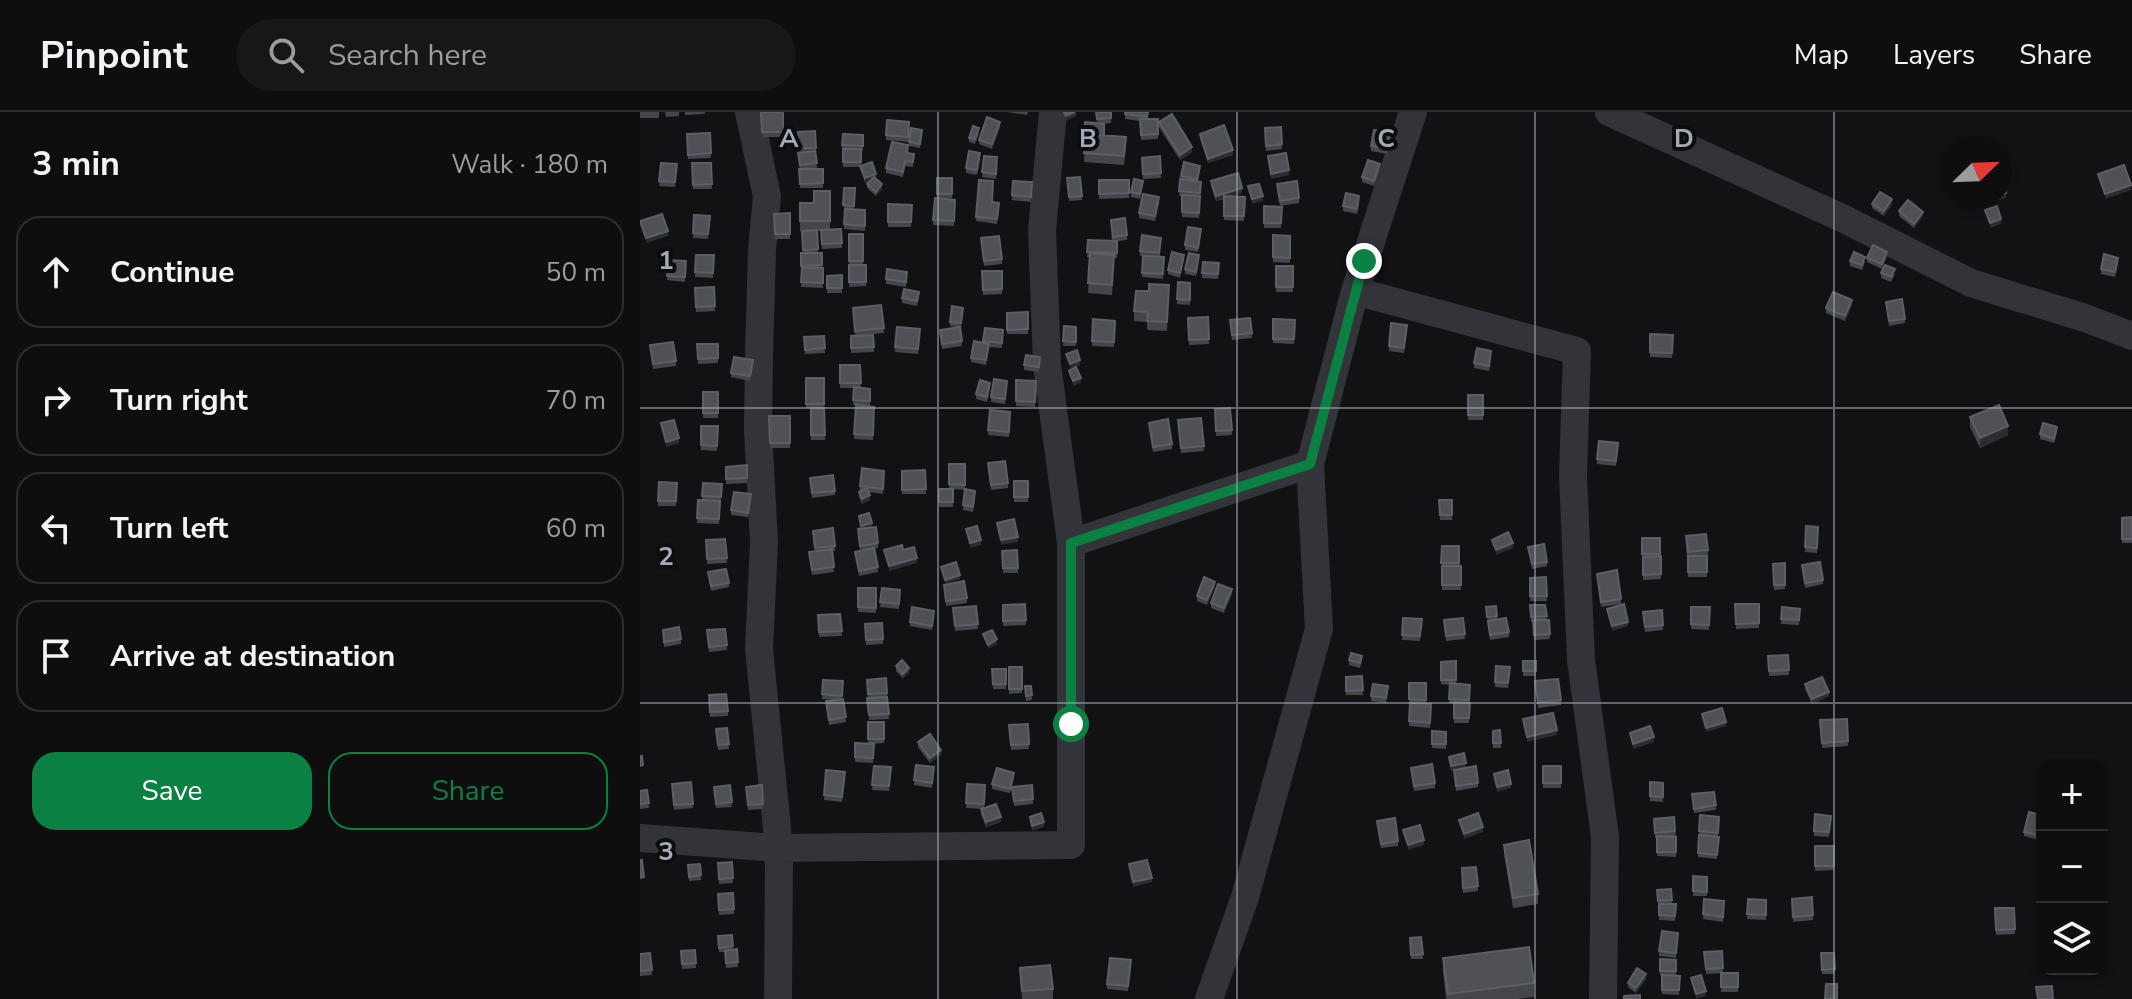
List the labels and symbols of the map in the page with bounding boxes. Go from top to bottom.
text: A [779,121,799,156]
text: B [1079,121,1097,156]
text: C [1377,121,1395,156]
text: D [1674,121,1694,156]
north arrow [1940,136,2012,208]
text: 1 [658,243,674,278]
route end [1346,243,1382,279]
text: 2 [658,539,674,574]
route start [1053,706,1089,742]
text: 3 [658,834,674,869]

